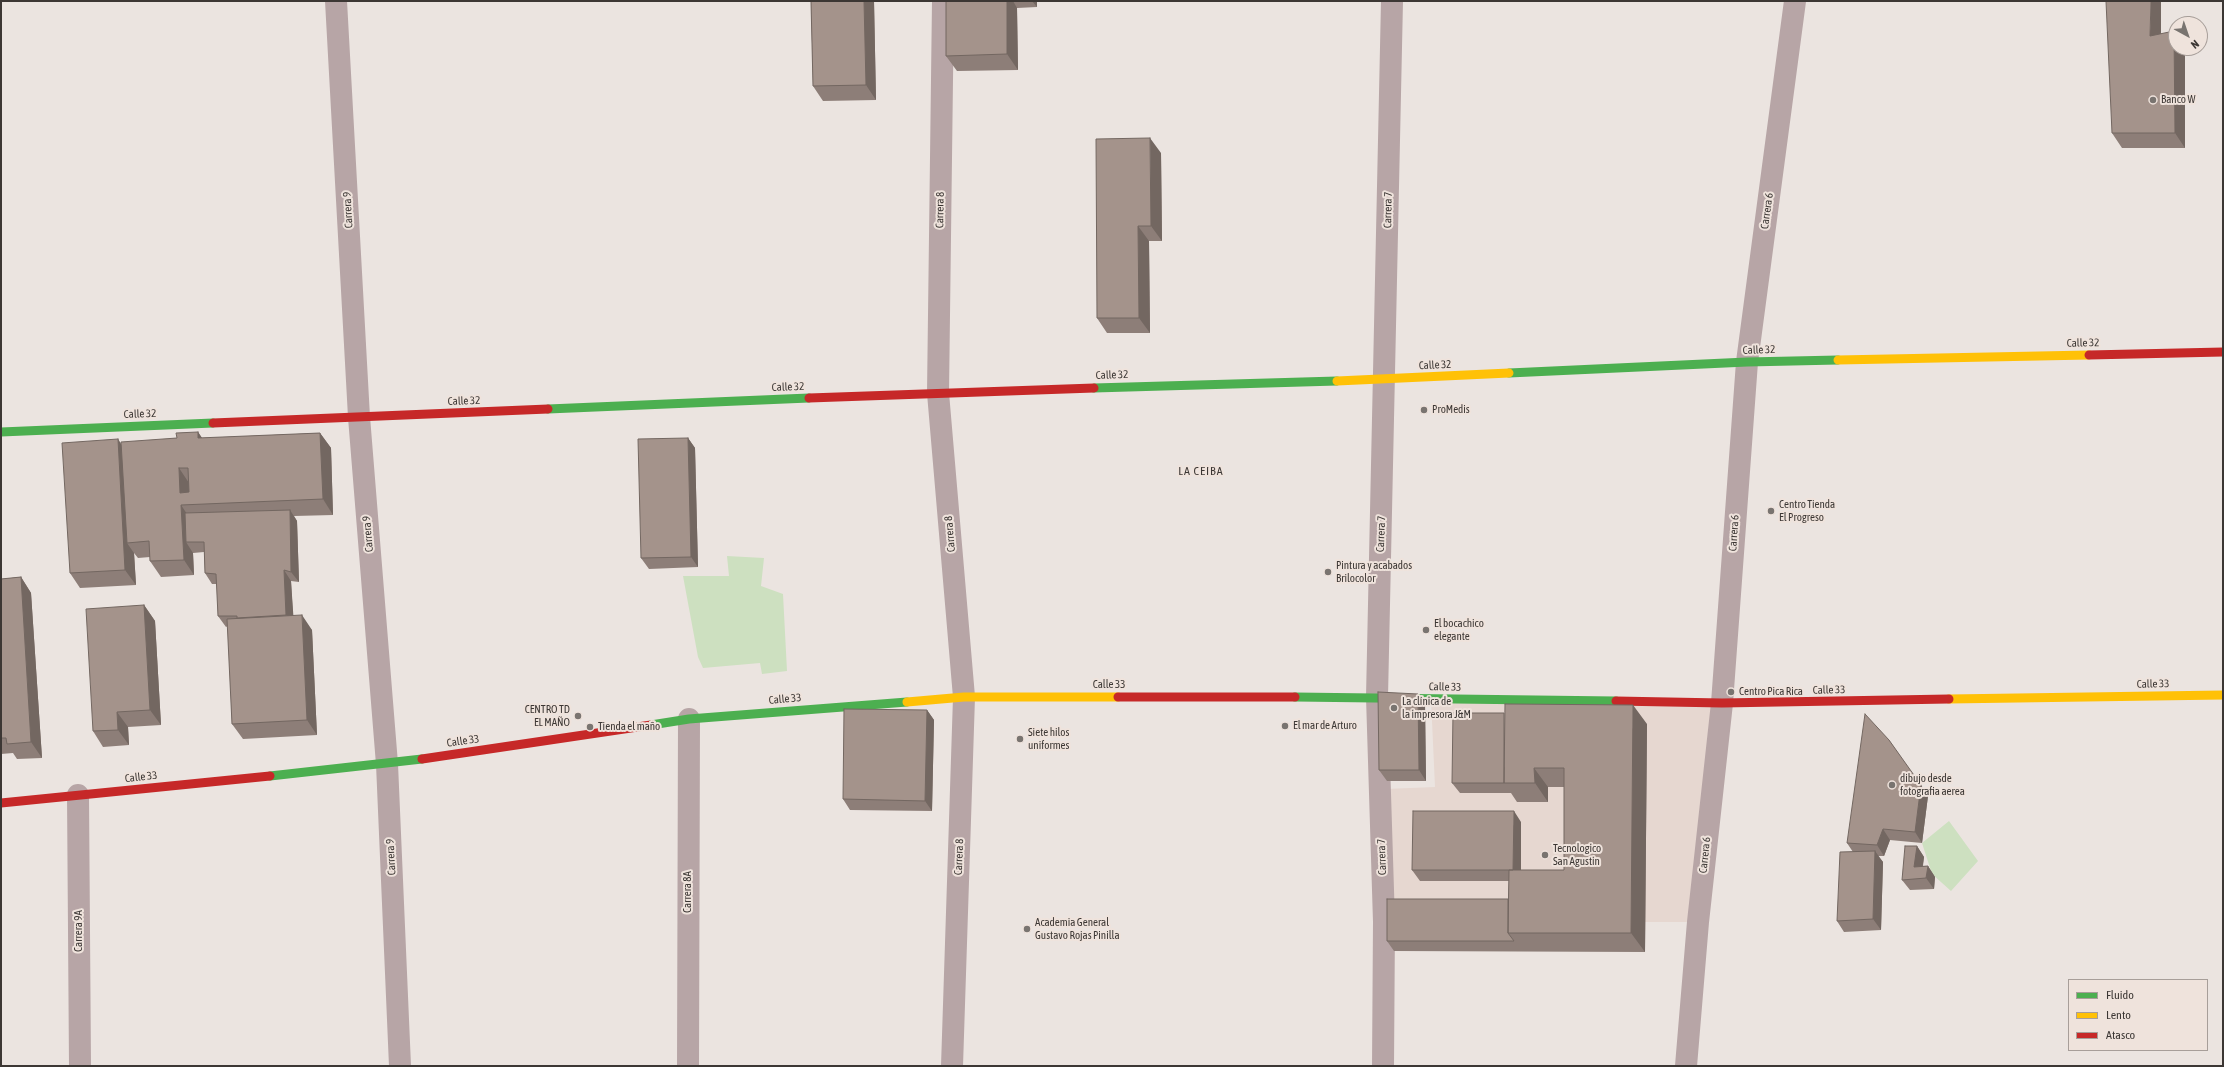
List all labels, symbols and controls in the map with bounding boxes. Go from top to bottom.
north arrow [2168,16,2208,56]
text: N [2189,38,2201,51]
place label: Banco W [2161,93,2195,107]
marker: Banco W [2148,95,2158,105]
street label: Carrera 9 [340,191,356,229]
street label: Carrera 8 [933,192,947,228]
street label: Carrera 7 [1381,192,1395,228]
street label: Carrera 6 [1758,192,1776,230]
street label: Calle 32 [2067,336,2099,350]
street label: Calle 32 [1742,343,1776,357]
street label: Calle 32 [1418,358,1452,372]
street label: Calle 32 [1095,368,1129,382]
street label: Calle 32 [771,380,805,394]
street label: Calle 32 [447,394,481,408]
place label: ProMedis [1432,403,1470,417]
marker: ProMedis [1419,405,1429,415]
street label: Calle 32 [123,407,157,421]
district label: LA CEIBA [1178,464,1224,478]
place label: Centro Tienda El Progreso [1779,498,1835,524]
marker: Centro Tienda El Progreso [1766,506,1776,516]
street label: Carrera 6 [1726,514,1742,552]
street label: Carrera 9 [360,515,376,553]
street label: Carrera 8 [942,515,958,553]
street label: Carrera 7 [1374,516,1388,552]
place label: Pintura y acabados Brilocolor [1336,559,1412,585]
marker: Pintura y acabados Brilocolor [1323,567,1333,577]
place label: El bocachico elegante [1434,617,1484,643]
marker: El bocachico elegante [1421,625,1431,635]
street label: Calle 33 [2137,677,2169,691]
street label: Calle 33 [1093,678,1125,692]
street label: Calle 33 [1429,680,1461,694]
street label: Calle 33 [1813,683,1845,697]
place label: Centro Pica Rica [1739,685,1803,699]
marker: Centro Pica Rica [1726,687,1736,697]
street label: Calle 33 [768,691,802,707]
place label: La clínica de la impresora J&M [1402,695,1471,721]
place label: CENTRO TD EL MAÑO [525,703,570,729]
marker: La clínica de la impresora J&M [1389,703,1399,713]
marker: CENTRO TD EL MAÑO [573,711,583,721]
place label: El mar de Arturo [1293,719,1357,733]
place label: Tienda el maño [598,720,660,734]
marker: El mar de Arturo [1280,721,1290,731]
marker: Tienda el maño [585,722,595,732]
place label: Siete hilos uniformes [1028,726,1069,752]
street label: Calle 33 [446,732,480,750]
marker: Siete hilos uniformes [1015,734,1025,744]
street label: Calle 33 [124,769,158,785]
place label: dibujo desde fotografia aerea [1900,772,1965,798]
marker: dibujo desde fotografia aerea [1887,780,1897,790]
street label: Carrera 6 [1697,836,1713,874]
street label: Carrera 9 [383,838,399,876]
street label: Carrera 8 [952,839,966,875]
street label: Carrera 7 [1375,839,1389,875]
place label: Tecnologico San Agustin [1553,842,1601,868]
marker: Tecnologico San Agustin [1540,850,1550,860]
street label: Carrera 8A [681,871,695,913]
street label: Carrera 9A [72,910,86,952]
place label: Academia General Gustavo Rojas Pinilla [1035,916,1120,942]
marker: Academia General Gustavo Rojas Pinilla [1022,924,1032,934]
legend [2068,979,2208,1051]
text: Fluido [2106,988,2134,1002]
text: Lento [2106,1008,2131,1022]
text: Atasco [2106,1028,2135,1042]

